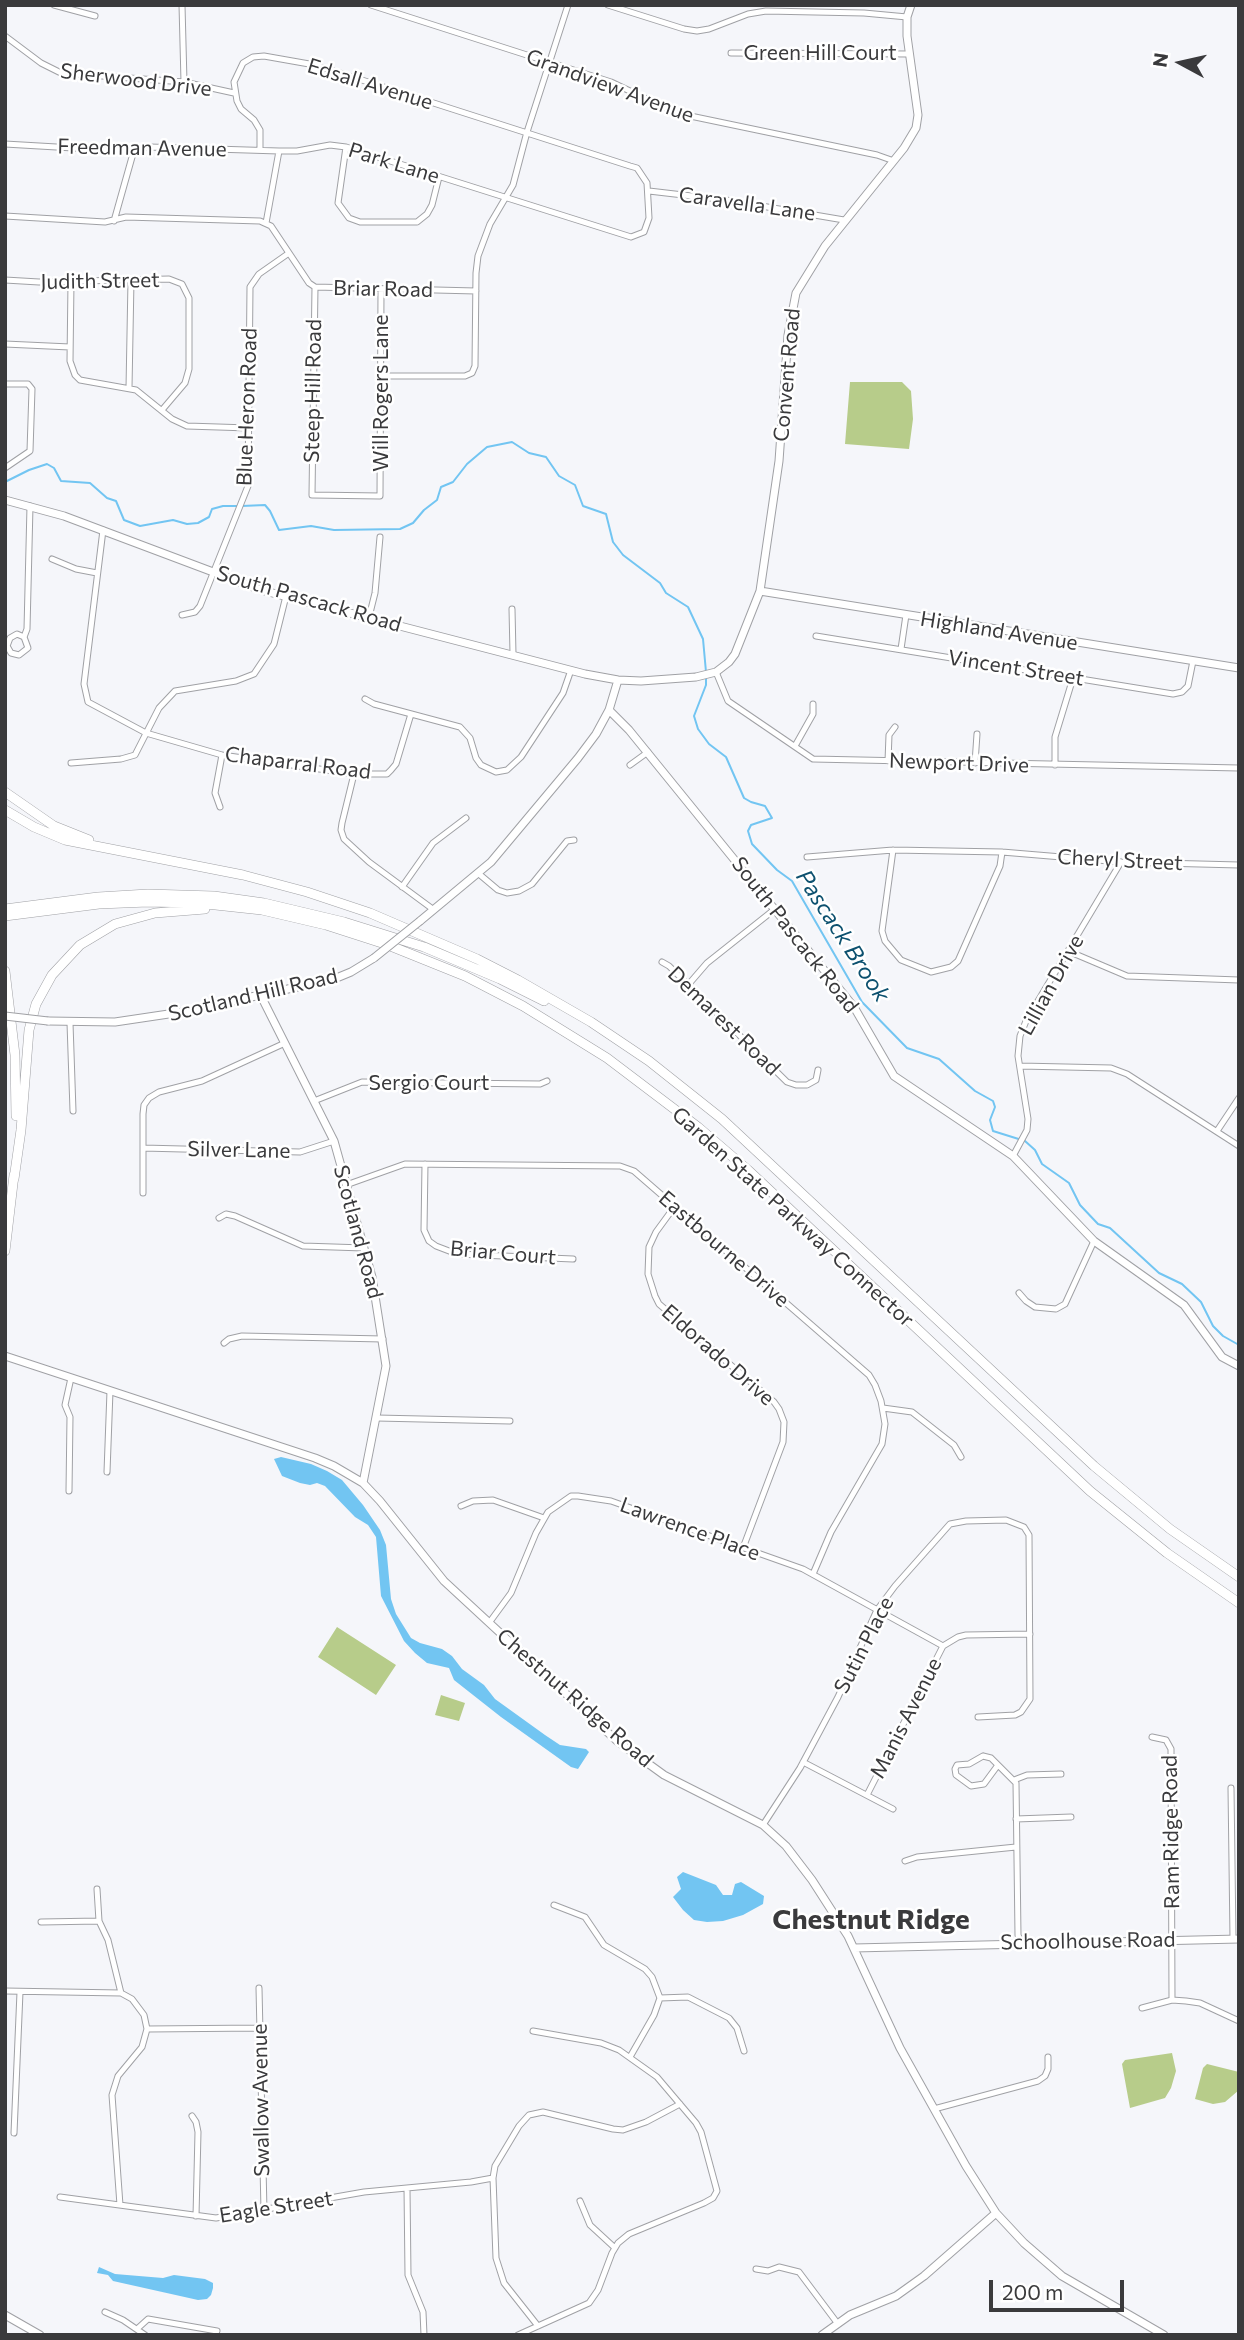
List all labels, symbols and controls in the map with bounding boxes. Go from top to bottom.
north arrow [1146,28,1216,98]
street label: Green Hill Court [743,40,897,66]
street label: Grandview Avenue [523,44,697,128]
text: N [1147,51,1172,69]
street label: Edsall Avenue [304,53,436,115]
street label: Sherwood Drive [59,58,213,102]
street label: Freedman Avenue [57,134,227,162]
street label: Park Lane [345,137,443,189]
street label: Caravella Lane [677,182,817,226]
street label: Judith Street [40,267,160,295]
street label: Briar Road [333,276,433,302]
street label: Convent Road [769,307,805,443]
street label: Will Rogers Lane [368,314,394,472]
street label: Steep Hill Road [299,319,327,463]
street label: Blue Heron Road [232,328,262,486]
street label: South Pascack Road [214,561,404,637]
street label: Highland Avenue [918,606,1080,656]
street label: Vincent Street [946,645,1086,691]
street label: Chaparral Road [224,742,372,784]
street label: Newport Drive [889,748,1029,778]
street label: Cheryl Street [1057,844,1183,876]
street label: South Pascack Road [726,852,864,1018]
water label: Pascack Brook [790,865,896,1007]
street label: Lillian Drive [1013,930,1089,1040]
street label: Demarest Road [663,961,785,1081]
street label: Scotland Hill Road [166,963,340,1027]
street label: Sergio Court [369,1070,489,1096]
street label: Garden State Parkway Connector [667,1102,919,1332]
street label: Silver Lane [187,1137,291,1163]
street label: Scotland Road [328,1162,388,1302]
street label: Eastbourne Drive [654,1186,794,1312]
street label: Briar Court [449,1236,557,1270]
street label: Eldorado Drive [657,1299,779,1411]
street label: Lawrence Place [617,1492,763,1566]
street label: Sutin Place [829,1592,899,1698]
street label: Chestnut Ridge Road [492,1623,658,1773]
street label: Manis Avenue [865,1654,947,1782]
street label: Ram Ridge Road [1157,1755,1185,1909]
district label: Chestnut Ridge [772,1903,970,1937]
street label: Schoolhouse Road [1000,1927,1176,1955]
street label: Swallow Avenue [247,2023,275,2177]
street label: Eagle Street [217,2186,335,2228]
scale bar [992,2266,1127,2310]
text: 200 m [1002,2279,1063,2304]

